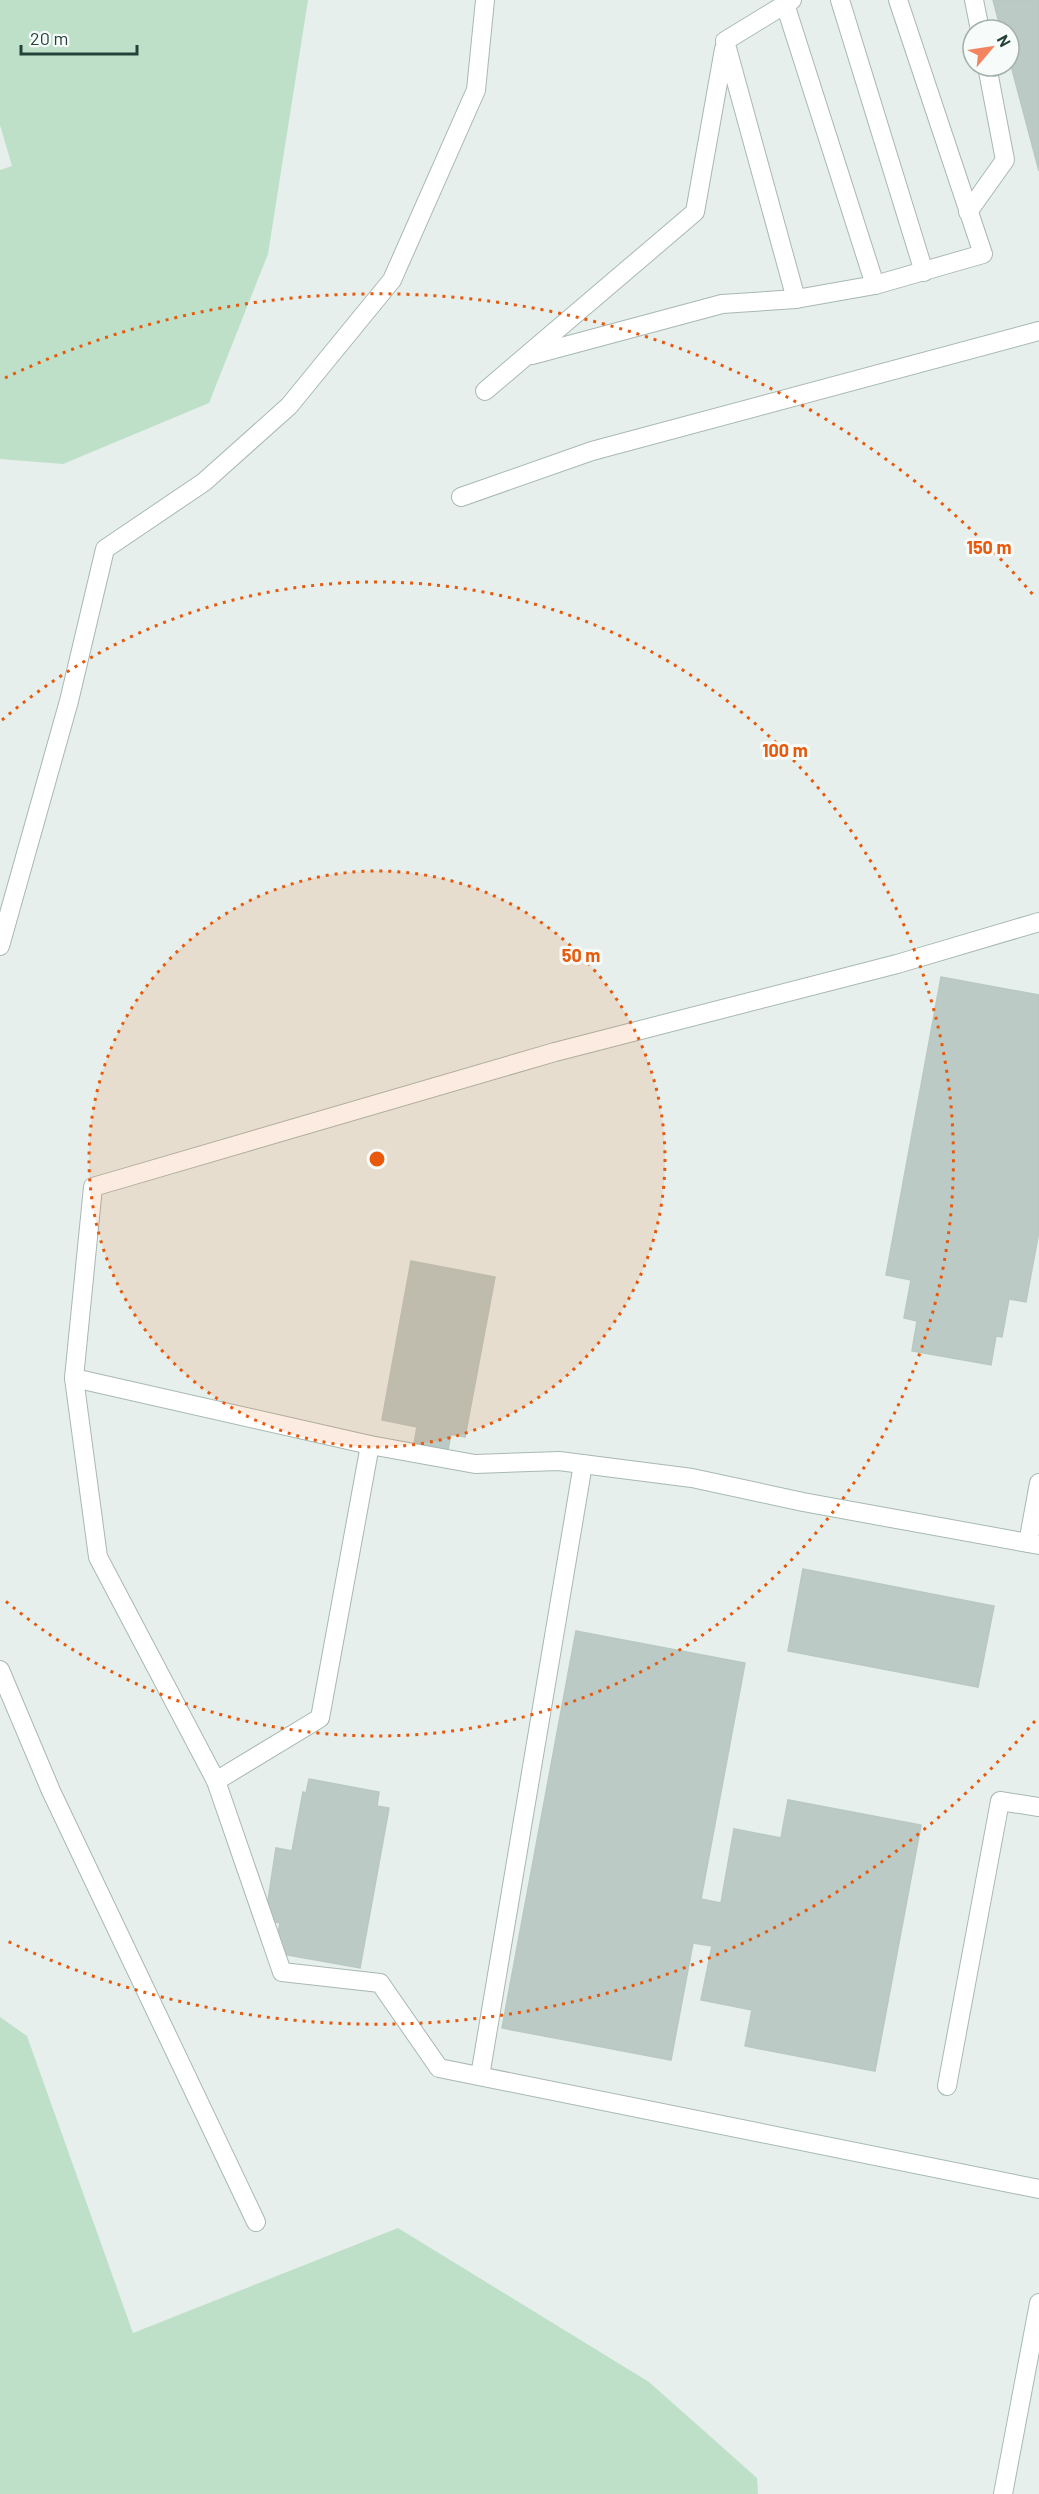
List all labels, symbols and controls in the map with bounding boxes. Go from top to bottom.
scale bar [21,18,136,56]
north arrow [961,18,1021,78]
text: 20 m [30,27,68,49]
text: N [994,31,1015,50]
text: 150 m [967,536,1011,558]
text: 100 m [762,739,808,761]
text: 50 m [562,944,600,966]
centre of rings [367,1149,387,1169]

